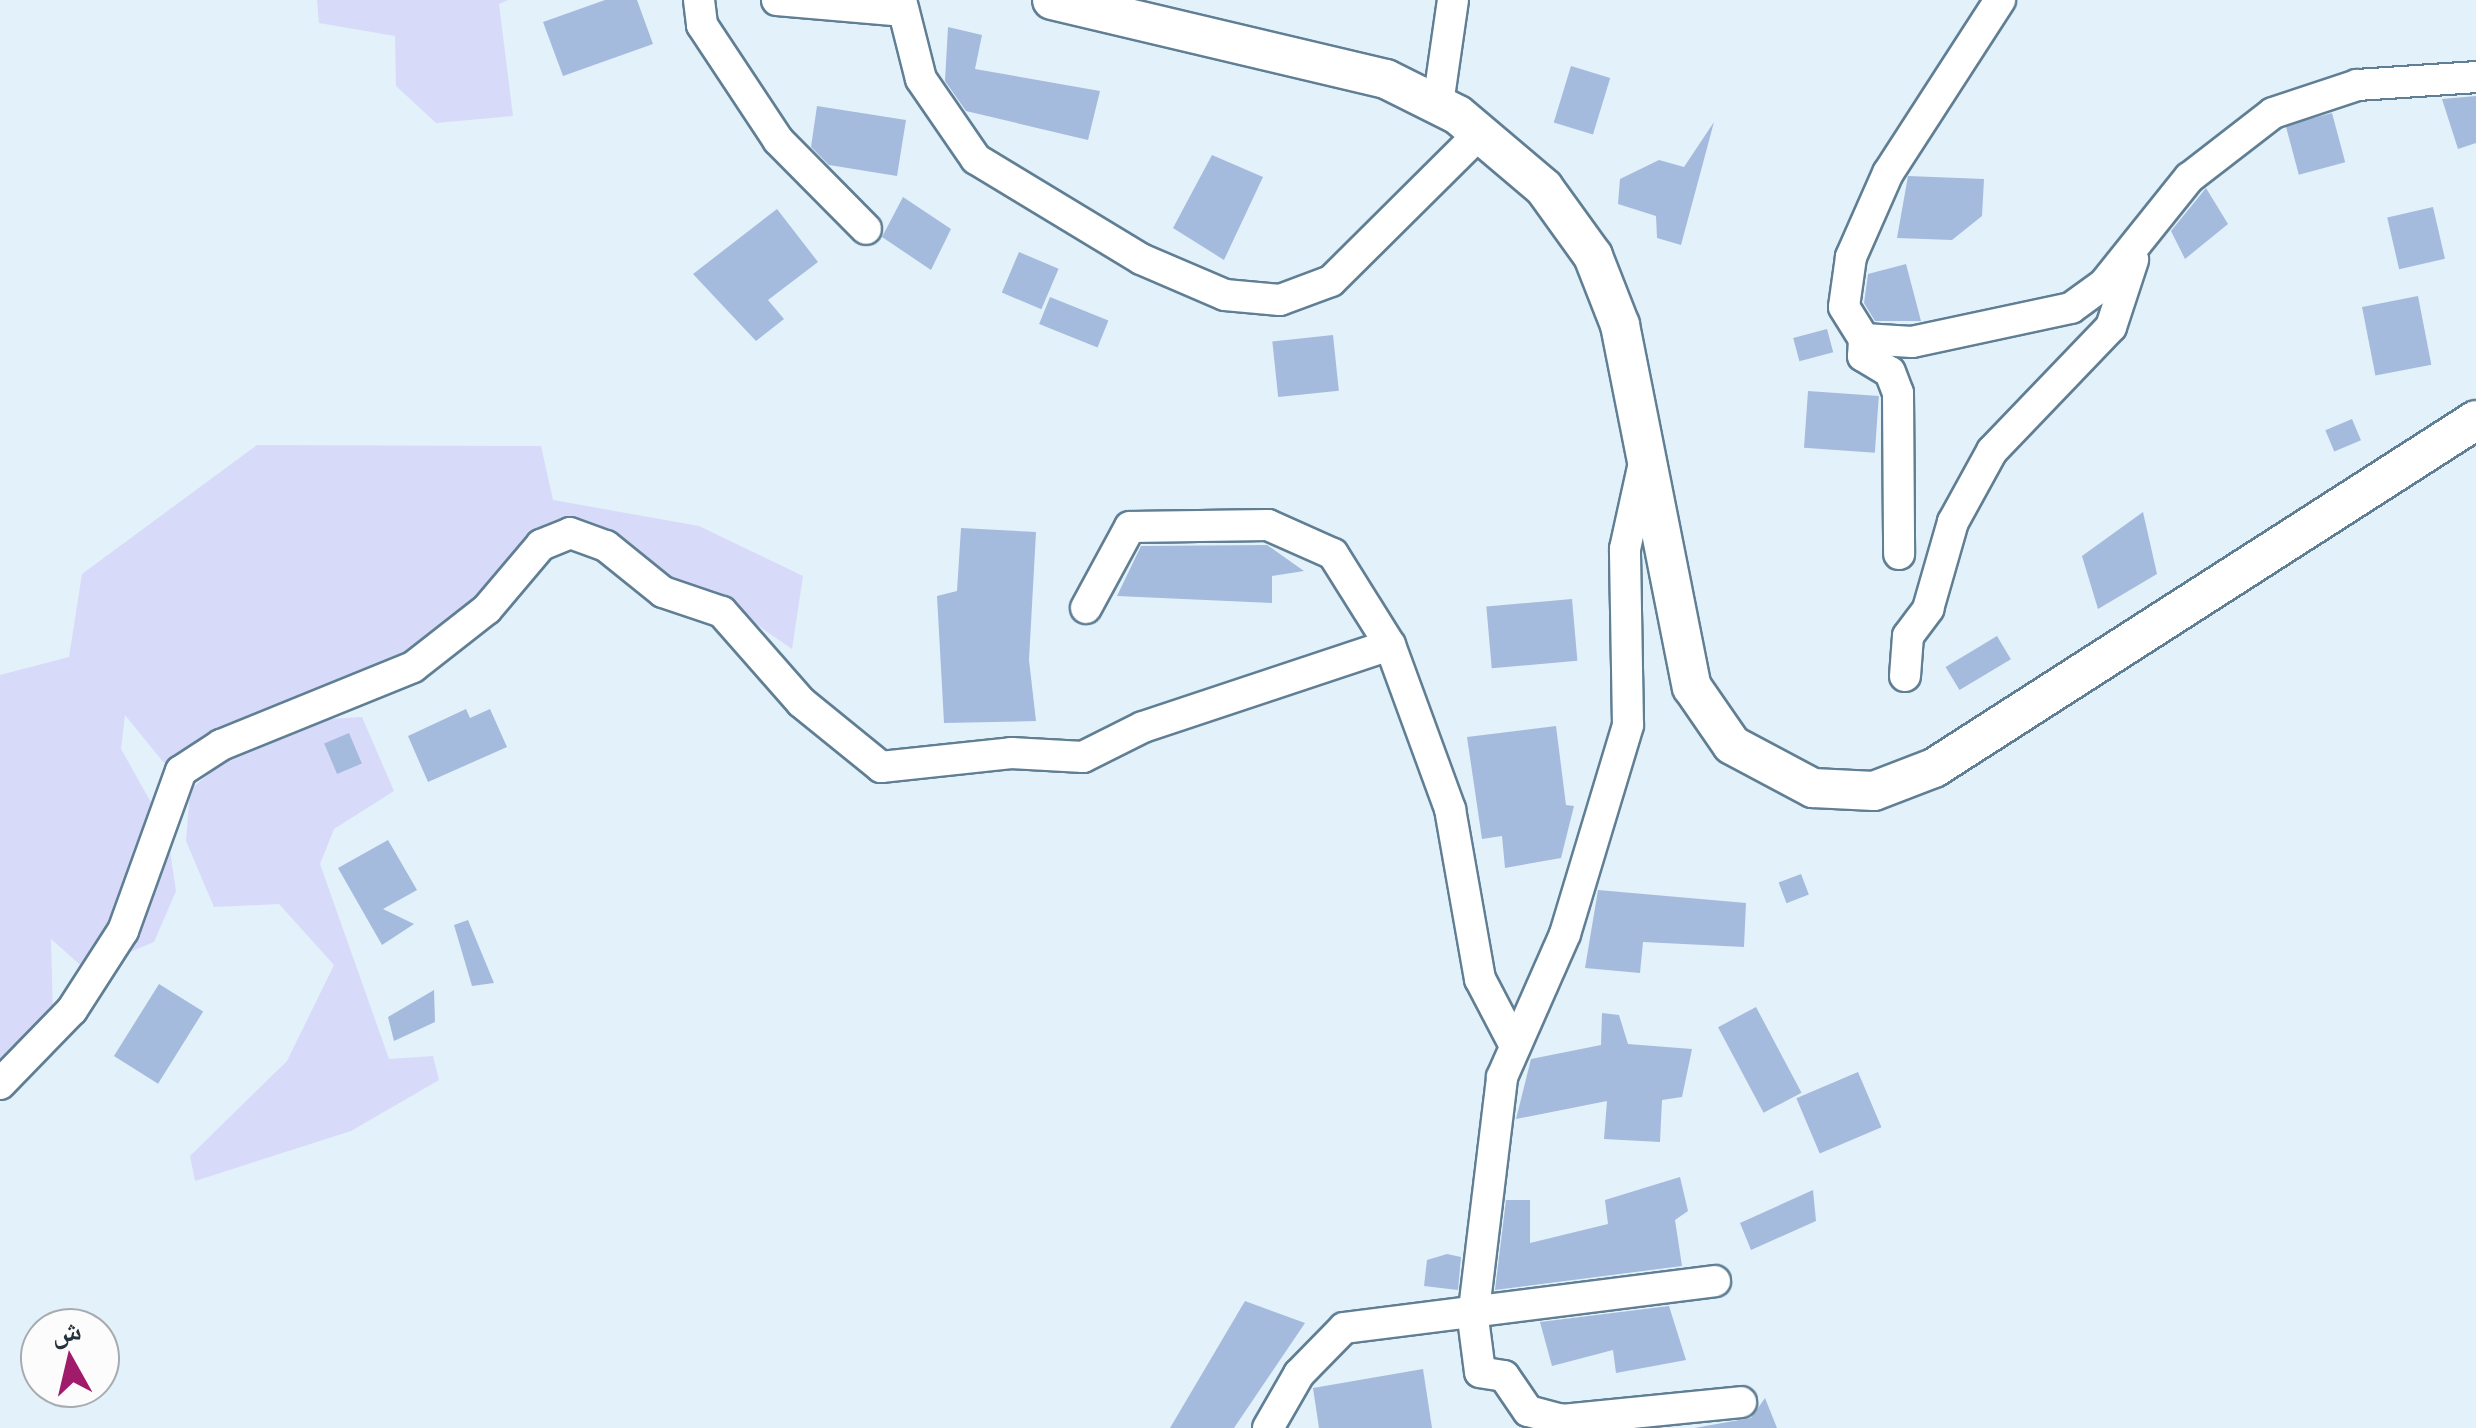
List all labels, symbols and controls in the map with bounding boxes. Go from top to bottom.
north arrow [20,1308,120,1408]
text: ش [49,1309,83,1351]

